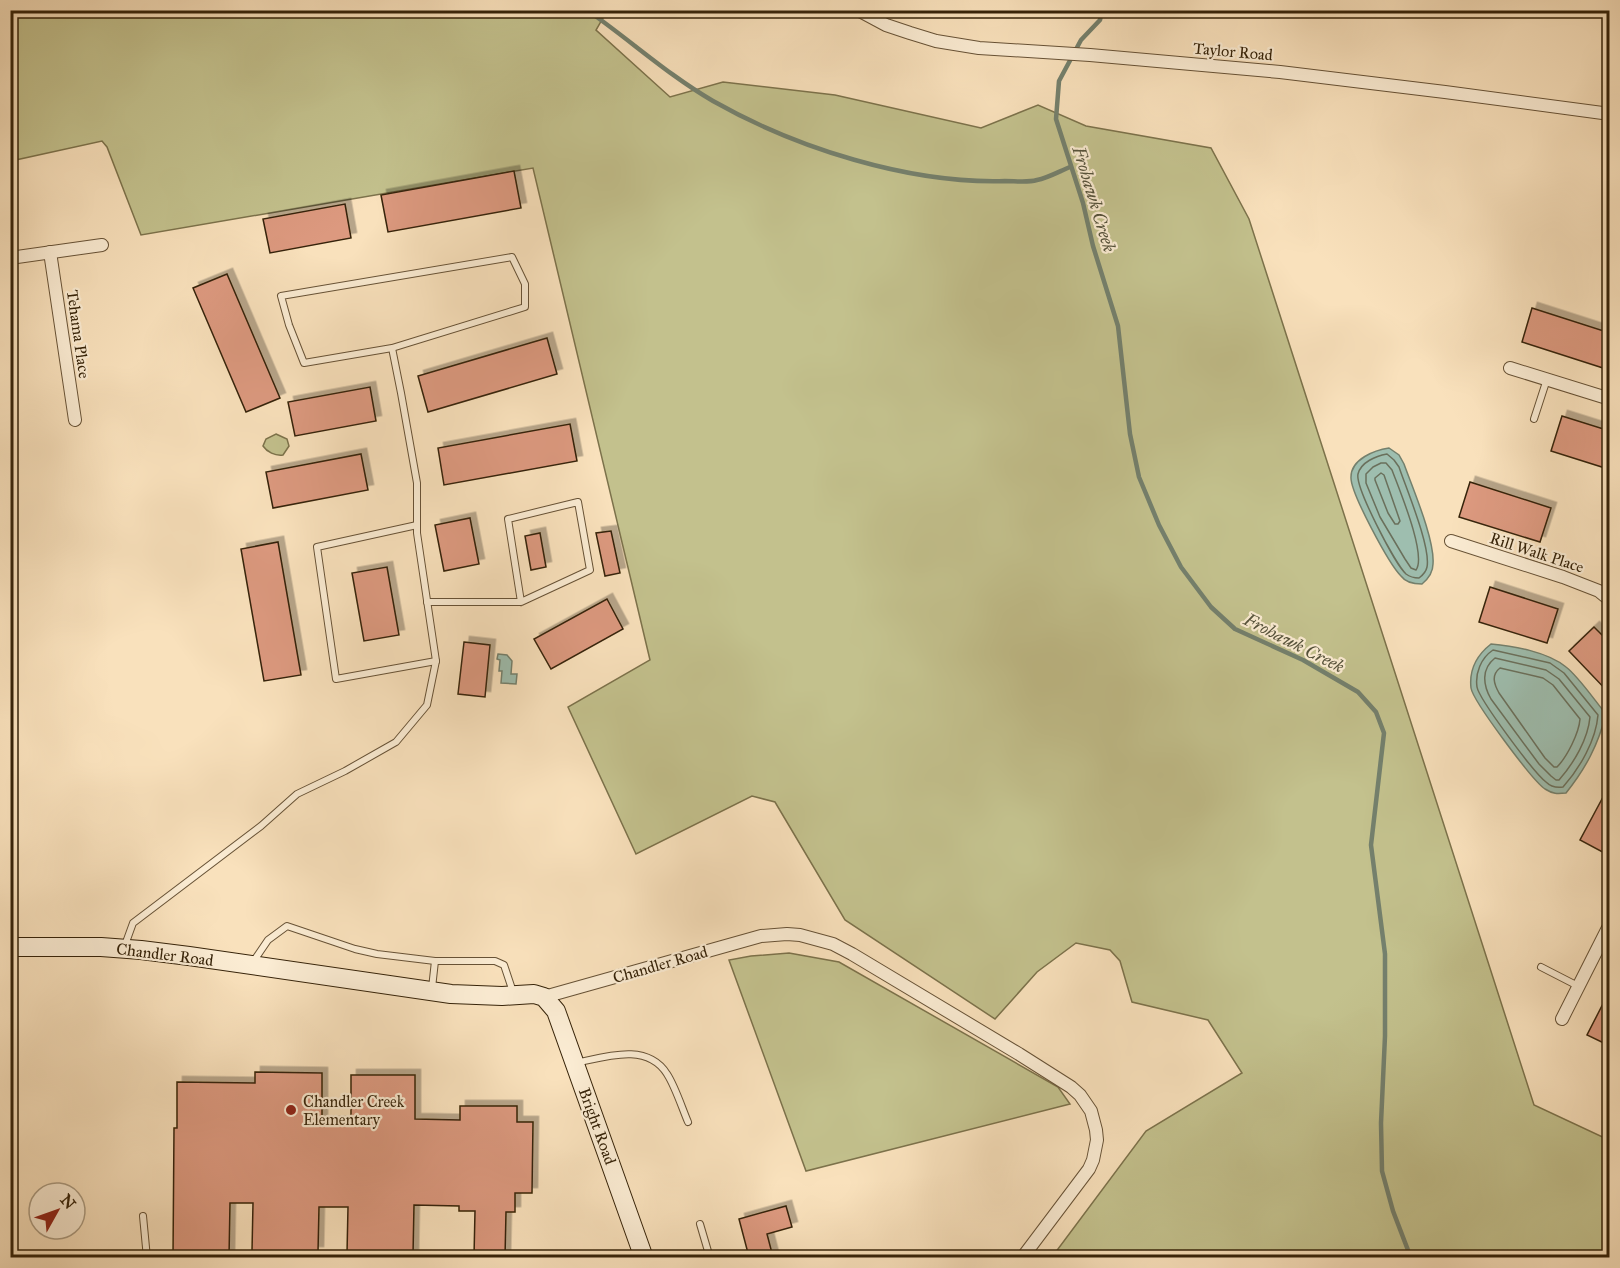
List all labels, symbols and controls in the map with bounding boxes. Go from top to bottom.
street label: Taylor Road [1192,39,1274,64]
water label: Frohawk Creek [1067,143,1121,255]
street label: Tehama Place [63,289,94,380]
street label: Rill Walk Place [1487,528,1587,577]
water label: Frohawk Creek [1239,608,1348,678]
street label: Chandler Road [115,939,215,970]
street label: Chandler Road [611,942,710,987]
street label: Bright Road [574,1085,620,1168]
place label: Chandler Creek Elementary [303,1092,405,1129]
marker: Chandler Creek Elementary [284,1103,298,1117]
north arrow [27,1181,87,1241]
text: N [56,1190,80,1213]

